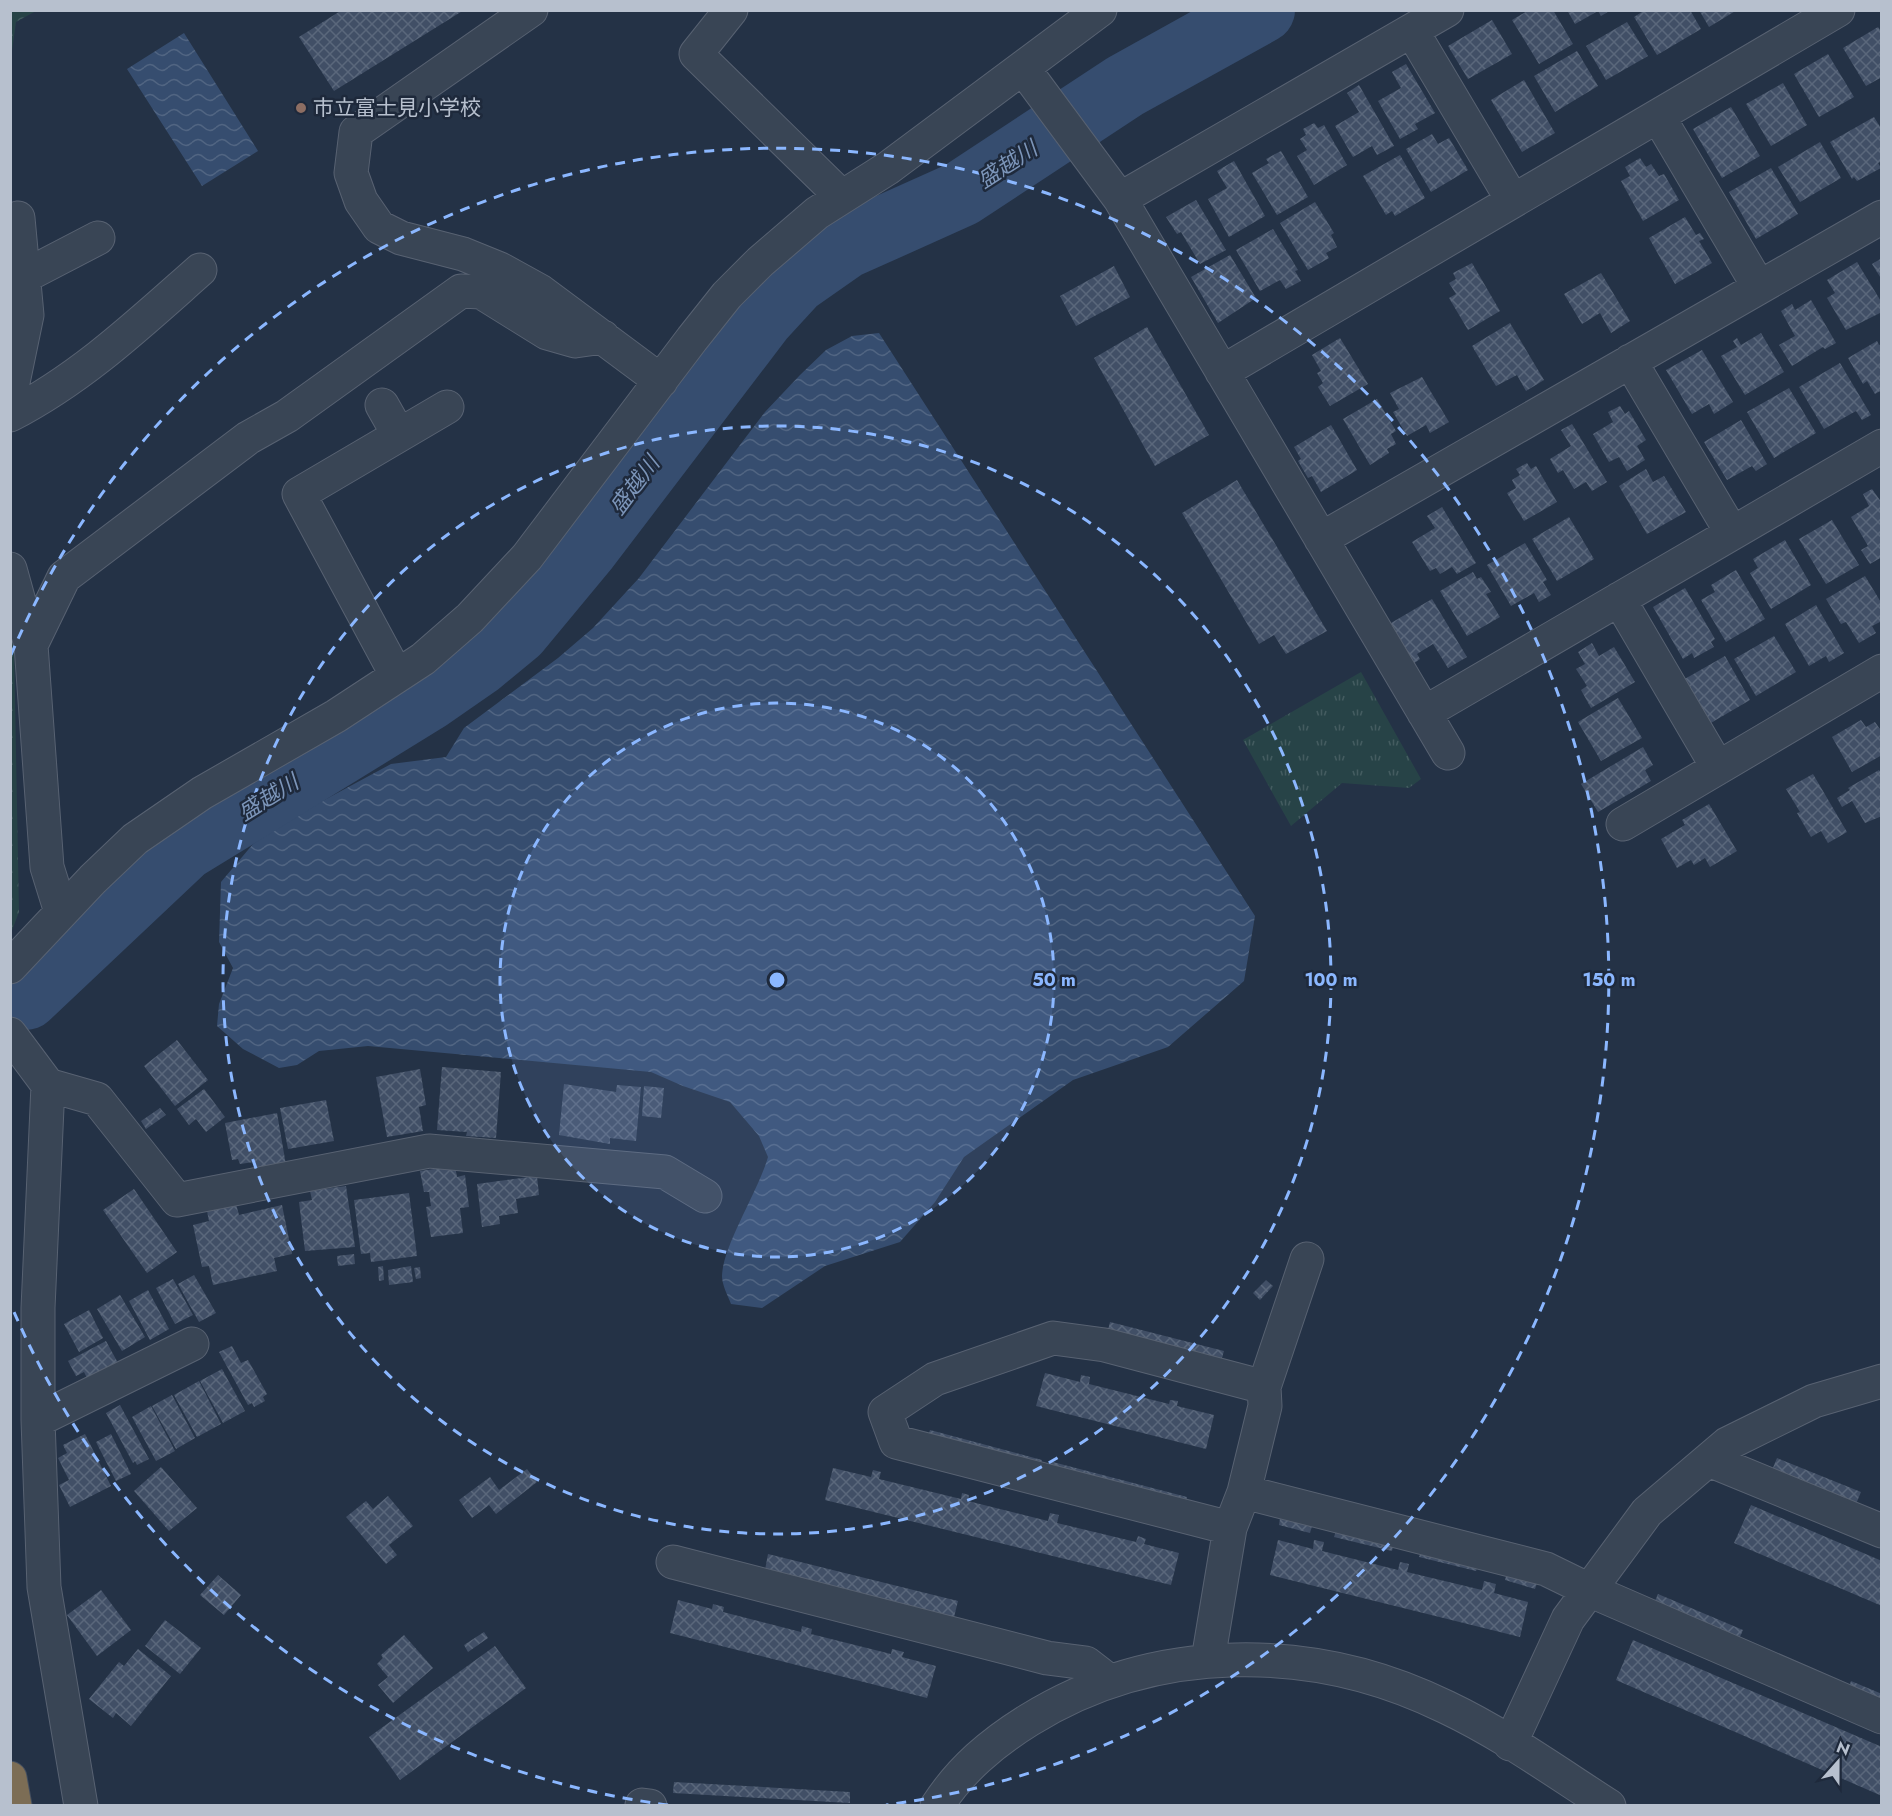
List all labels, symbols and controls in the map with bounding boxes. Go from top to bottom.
place label: 市立富士見小学校 [313,93,481,123]
marker: 市立富士見小学校 [294,101,308,115]
water label: 盛越川 [971,132,1045,195]
water label: 盛越川 [601,447,668,521]
water label: 盛越川 [232,765,306,828]
text: 50 m [1032,967,1076,993]
text: 100 m [1304,967,1358,993]
text: 150 m [1583,967,1635,993]
centre of rings [767,970,787,990]
north arrow [1808,1732,1868,1792]
text: N [1833,1735,1853,1761]

